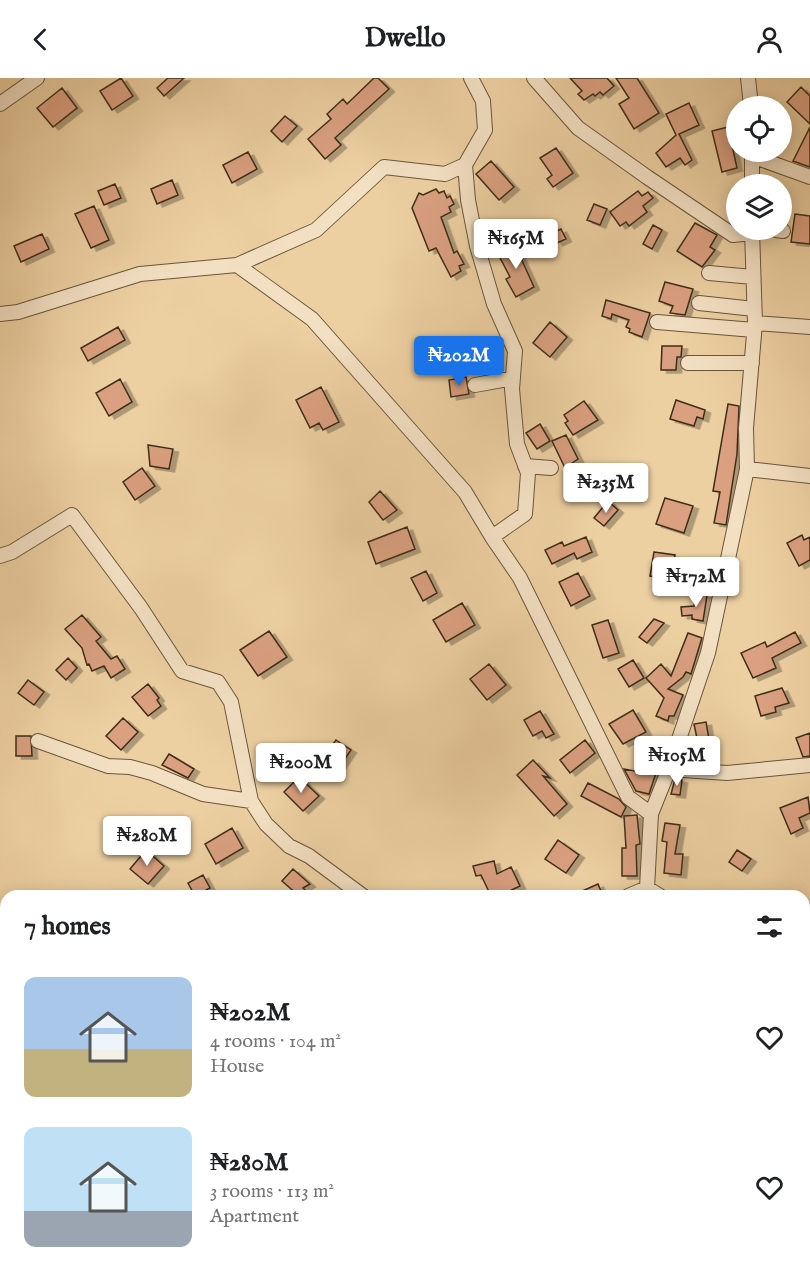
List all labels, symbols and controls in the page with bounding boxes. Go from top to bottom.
text: Dwello [365,22,445,56]
icon: back [24,23,57,56]
icon: person [753,23,786,56]
map controls [726,96,792,240]
button: locate [726,96,792,162]
button: layers [726,174,792,240]
pin: ₦165M [474,219,558,270]
text: ₦165M [488,226,544,251]
pin: ₦202M [417,336,501,387]
text: ₦202M [428,343,490,368]
pin: ₦235M [564,463,648,514]
text: ₦235M [577,470,635,495]
pin: ₦172M [654,557,738,608]
text: ₦172M [666,564,726,589]
pin: ₦105M [635,736,719,787]
pin: ₦200M [259,743,343,794]
text: ₦105M [648,743,706,768]
text: ₦200M [270,750,332,775]
pin: ₦280M [105,816,189,867]
text: ₦280M [117,823,177,848]
text: 7 homes [24,910,111,943]
icon: filters [753,910,786,943]
text: ₦202M [210,996,290,1029]
icon: home [72,1001,144,1073]
icon: heart [753,1021,786,1054]
text: 4 rooms · 104 m² [210,1029,341,1054]
text: House [210,1054,264,1079]
text: ₦280M [210,1146,288,1179]
icon: home [72,1151,144,1223]
icon: heart [753,1171,786,1204]
text: 3 rooms · 113 m² [210,1179,334,1204]
text: Apartment [210,1204,299,1229]

